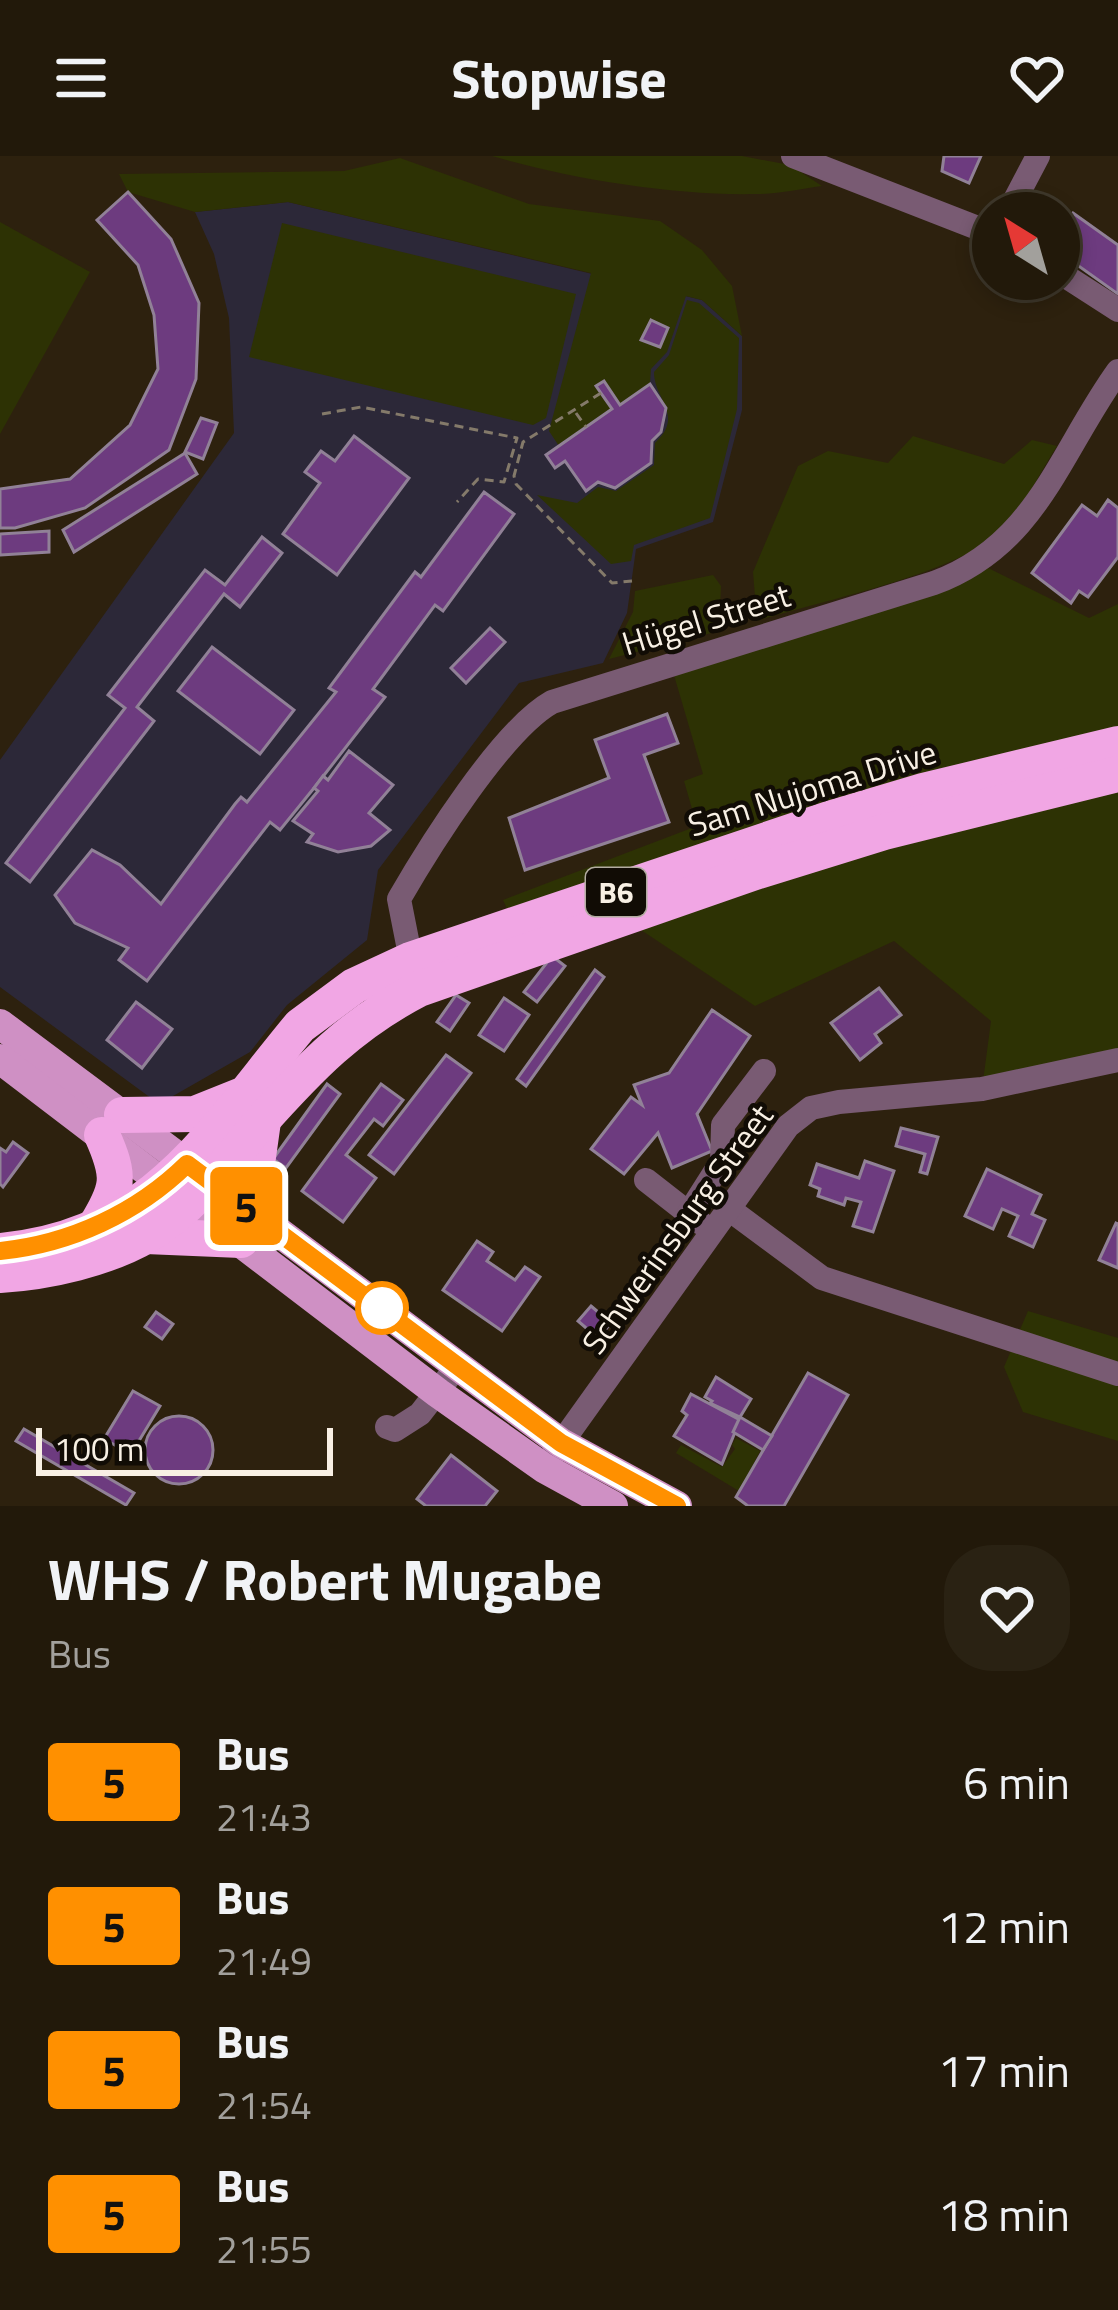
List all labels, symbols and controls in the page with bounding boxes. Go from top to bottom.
text: Stopwise [451,37,667,119]
icon: menu [48,45,114,111]
icon: heart [1004,45,1070,111]
north arrow [972,192,1080,300]
map controls [972,192,1080,300]
street label: Hügel Street [616,570,797,668]
street label: Sam Nujoma Drive [682,726,942,850]
road number: B6 [586,868,646,916]
street label: Schwerinsburg Street [569,1093,785,1364]
line badge: 5 [207,1167,285,1245]
text: 5 [234,1174,258,1238]
unlabelled marker [357,1283,407,1333]
scale bar [36,1422,333,1475]
text: 100 m [54,1424,144,1474]
text: WHS / Robert Mugabe [48,1535,602,1622]
button: heart [944,1545,1070,1671]
text: Bus [48,1624,111,1683]
text: Bus [216,1719,290,1787]
text: 6 min [963,1748,1070,1816]
text: 5 [102,1750,126,1814]
text: 21:43 [216,1787,312,1846]
text: Bus [216,1863,290,1931]
text: 12 min [938,1892,1070,1960]
text: 5 [102,1894,126,1958]
text: 21:49 [216,1931,312,1990]
text: Bus [216,2007,290,2075]
text: 17 min [938,2036,1070,2104]
text: 5 [102,2038,126,2102]
text: 21:54 [216,2075,312,2134]
text: Bus [216,2151,290,2219]
text: 18 min [938,2180,1070,2248]
text: 5 [102,2182,126,2246]
text: 21:55 [216,2219,312,2278]

